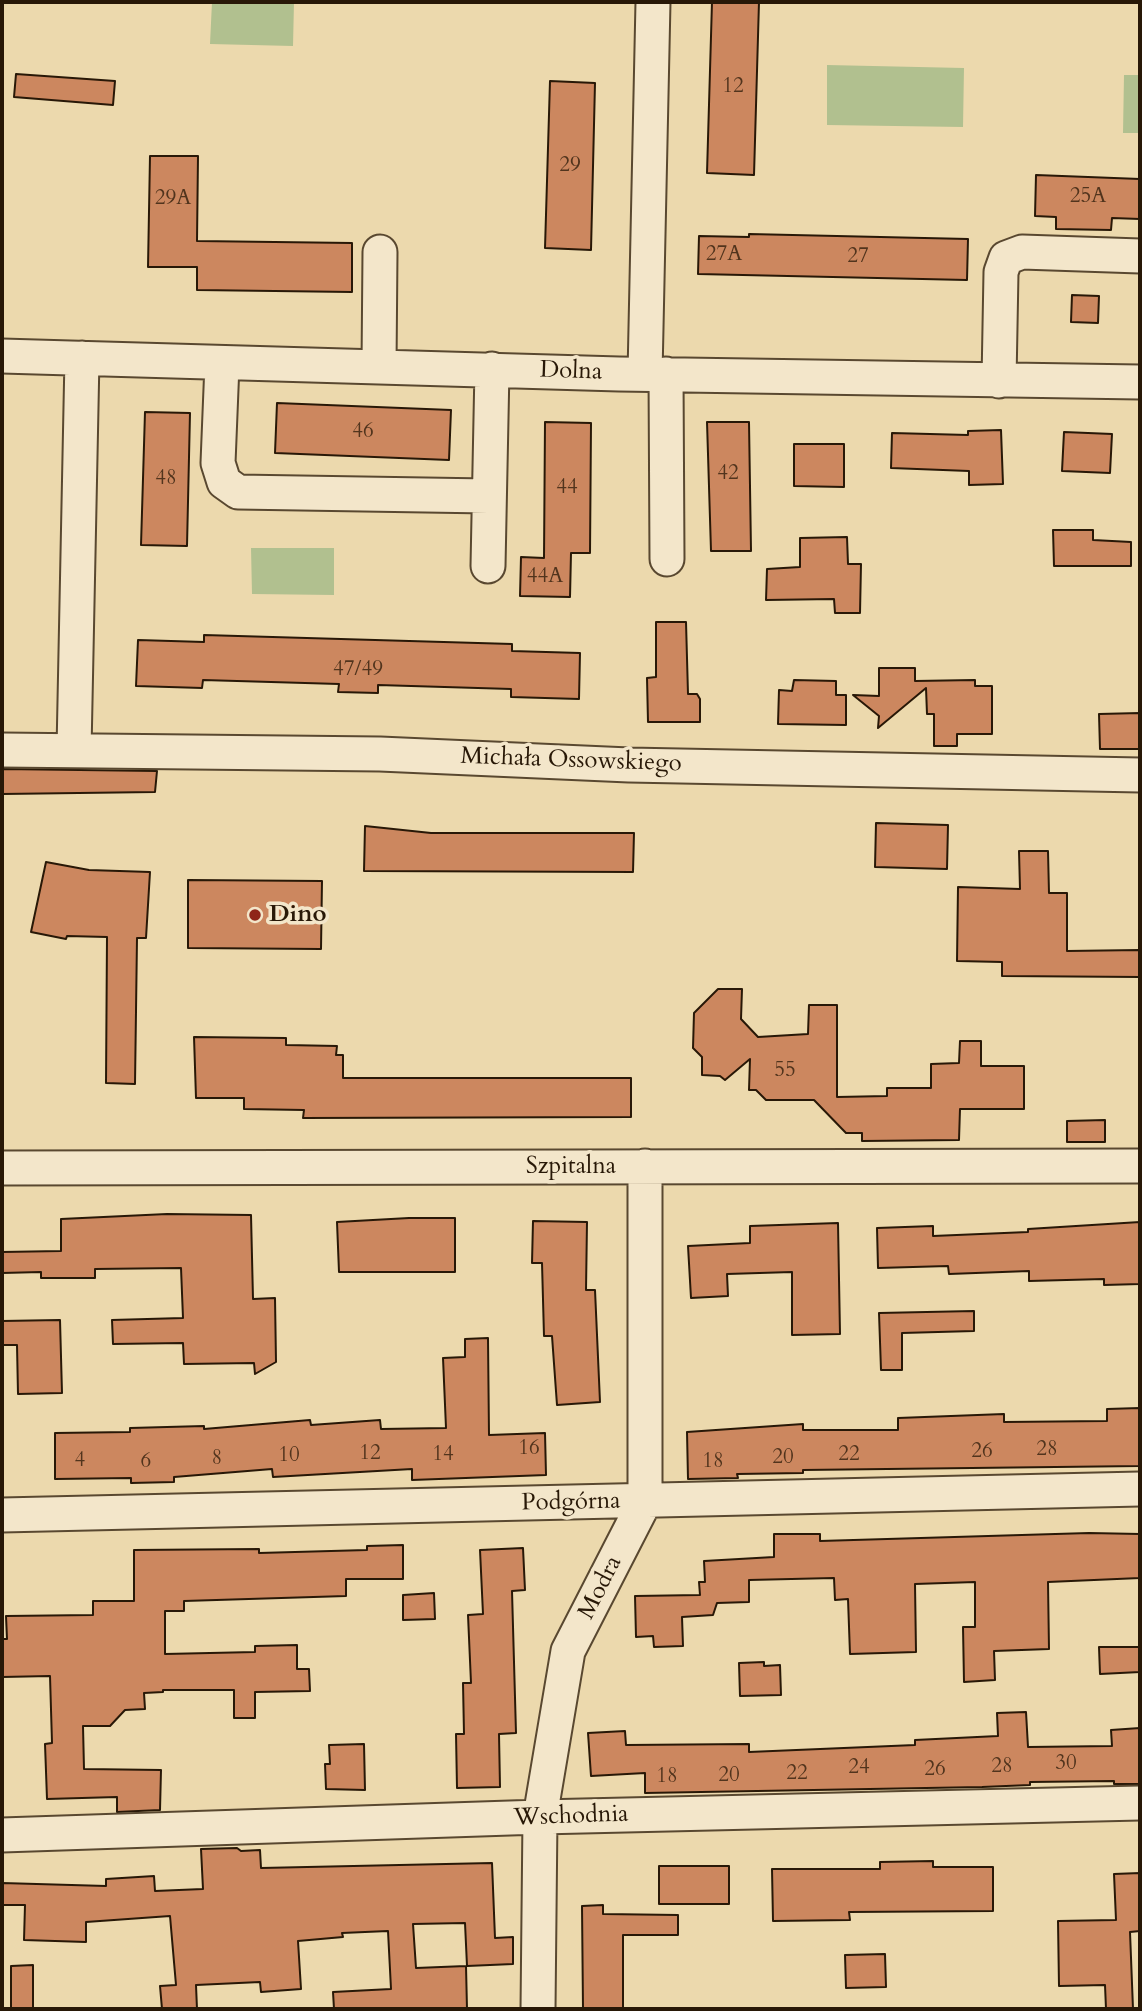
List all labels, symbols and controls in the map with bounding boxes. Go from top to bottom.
house number: 12 [722,74,744,100]
house number: 29 [559,153,581,179]
house number: 25A [1070,184,1106,210]
house number: 29A [155,186,191,212]
house number: 27A [706,242,742,268]
house number: 27 [847,244,869,270]
street label: Dolna [539,357,603,387]
house number: 46 [352,419,374,445]
house number: 42 [717,461,739,487]
house number: 48 [155,466,177,492]
house number: 44 [556,475,578,501]
house number: 44A [527,564,563,590]
house number: 47/49 [333,657,383,683]
street label: Michała Ossowskiego [460,743,682,779]
place label: Dino [269,901,327,929]
marker: Dino [247,907,263,923]
house number: 55 [774,1058,796,1084]
street label: Szpitalna [526,1153,616,1181]
house number: 16 [518,1436,540,1462]
house number: 28 [1036,1437,1058,1463]
house number: 26 [971,1439,993,1465]
house number: 12 [359,1441,381,1467]
house number: 14 [432,1442,454,1468]
house number: 22 [838,1442,860,1468]
house number: 10 [278,1443,300,1469]
house number: 20 [772,1445,794,1471]
house number: 8 [212,1446,222,1472]
house number: 4 [75,1448,85,1474]
house number: 6 [141,1449,151,1475]
house number: 18 [702,1449,724,1475]
street label: Podgórna [521,1488,621,1518]
street label: Modra [573,1551,629,1625]
house number: 30 [1055,1751,1077,1777]
house number: 28 [991,1754,1013,1780]
house number: 24 [848,1755,870,1781]
house number: 26 [924,1757,946,1783]
house number: 22 [786,1761,808,1787]
house number: 20 [718,1763,740,1789]
house number: 18 [656,1764,678,1790]
street label: Wschodnia [513,1801,629,1833]

